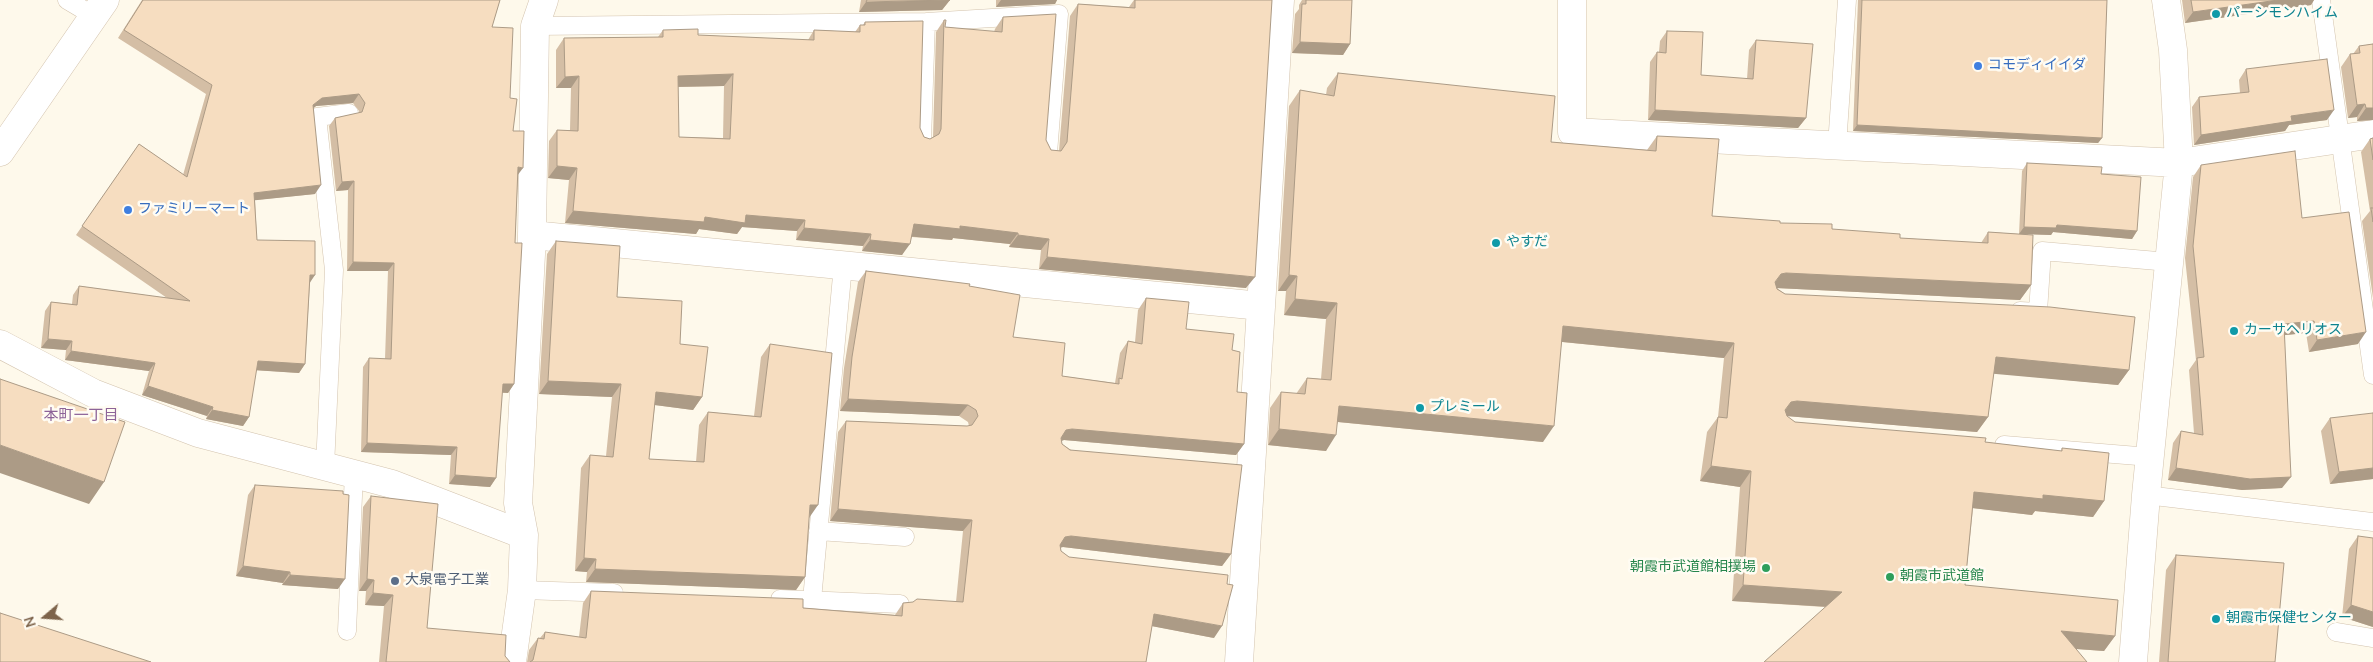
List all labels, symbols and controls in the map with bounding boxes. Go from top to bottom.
place label: パーシモンハイム [2226,6,2338,22]
marker: パーシモンハイム [2210,8,2222,20]
place label: コモディイイダ [1988,58,2086,74]
marker: コモディイイダ [1972,60,1984,72]
place label: ファミリーマート [138,202,250,218]
marker: ファミリーマート [122,204,134,216]
place label: やすだ [1506,235,1548,251]
marker: やすだ [1490,237,1502,249]
place label: カーサヘリオス [2244,323,2342,339]
marker: カーサヘリオス [2228,325,2240,337]
place label: プレミール [1430,400,1500,416]
marker: プレミール [1414,402,1426,414]
district label: 本町一丁目 [44,407,118,425]
place label: 朝霞市武道館相撲場 [1630,560,1756,576]
marker: 朝霞市武道館相撲場 [1760,562,1772,574]
place label: 朝霞市武道館 [1900,569,1984,585]
marker: 朝霞市武道館 [1884,571,1896,583]
place label: 大泉電子工業 [405,573,489,589]
marker: 大泉電子工業 [389,575,401,587]
north arrow [20,592,70,642]
place label: 朝霞市保健センター [2226,611,2352,627]
marker: 朝霞市保健センター [2210,613,2222,625]
text: N [20,614,41,630]

